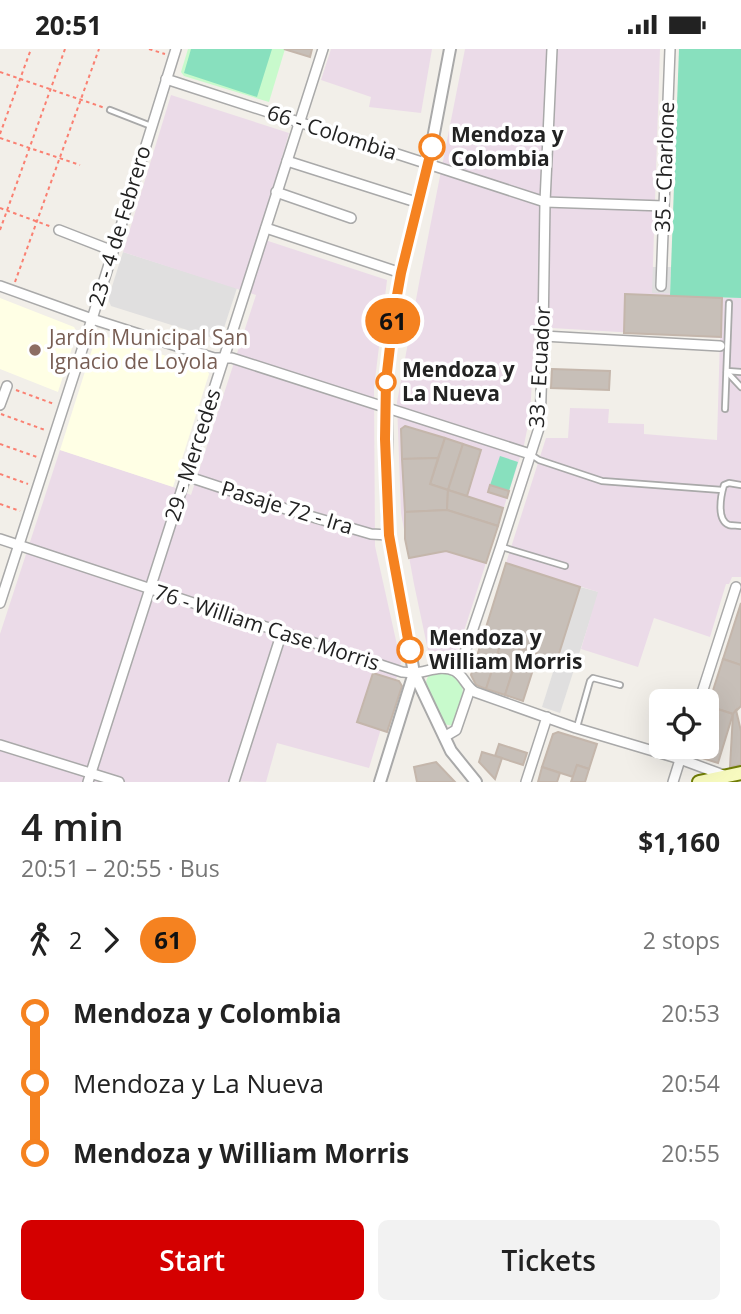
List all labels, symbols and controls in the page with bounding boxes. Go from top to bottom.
text: 20:51 [35,7,102,43]
street label: 66 - Colombia [264,98,401,166]
street label: 35 - Charlone [648,101,680,233]
place label: Mendoza y Colombia [451,120,564,172]
marker: Mendoza y Colombia [419,134,445,160]
street label: 23 - 4 de Febrero [81,142,157,309]
line badge: 61 [362,298,424,344]
text: 61 [379,304,407,337]
street label: 33 - Ecuador [522,305,556,429]
place label: Jardín Municipal San Ignacio de Loyola [47,323,248,375]
marker: Jardín Municipal San Ignacio de Loyola [27,342,43,358]
place label: Mendoza y La Nueva [402,355,515,407]
marker: Mendoza y La Nueva [376,372,396,392]
street label: 29 - Mercedes [157,385,227,524]
street label: Pasaje 72 - Ira [218,474,357,540]
street label: 76 - William Case Morris [151,577,383,677]
place label: Mendoza y William Morris [429,623,582,675]
marker: Mendoza y William Morris [397,637,423,663]
map controls [649,689,719,759]
button: locate [649,689,719,759]
text: 4 min [21,800,124,852]
text: $1,160 [638,824,720,860]
text: 20:51 – 20:55 · Bus [21,852,220,884]
icon: walk [21,921,59,959]
icon: forward [92,921,130,959]
text: 61 [154,923,182,956]
text: 2 [69,924,82,956]
text: 2 stops [643,924,720,956]
text: Mendoza y Colombia [73,995,342,1031]
text: 20:53 [661,997,720,1029]
text: Mendoza y La Nueva [73,1065,324,1101]
text: 20:54 [661,1067,720,1099]
text: Mendoza y William Morris [73,1135,409,1171]
text: 20:55 [661,1137,720,1169]
button: Start [21,1220,364,1300]
button: Tickets [378,1220,720,1300]

